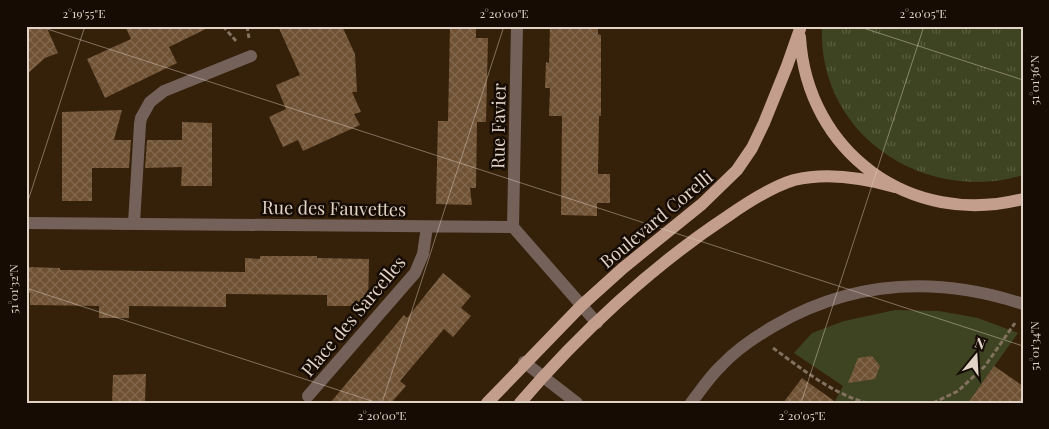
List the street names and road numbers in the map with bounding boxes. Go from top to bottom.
street label: Rue Favier [485,83,511,169]
street label: Boulevard Corelli [595,165,717,273]
street label: Rue des Fauvettes [262,195,406,221]
street label: Place des Sarcelles [295,251,411,381]

